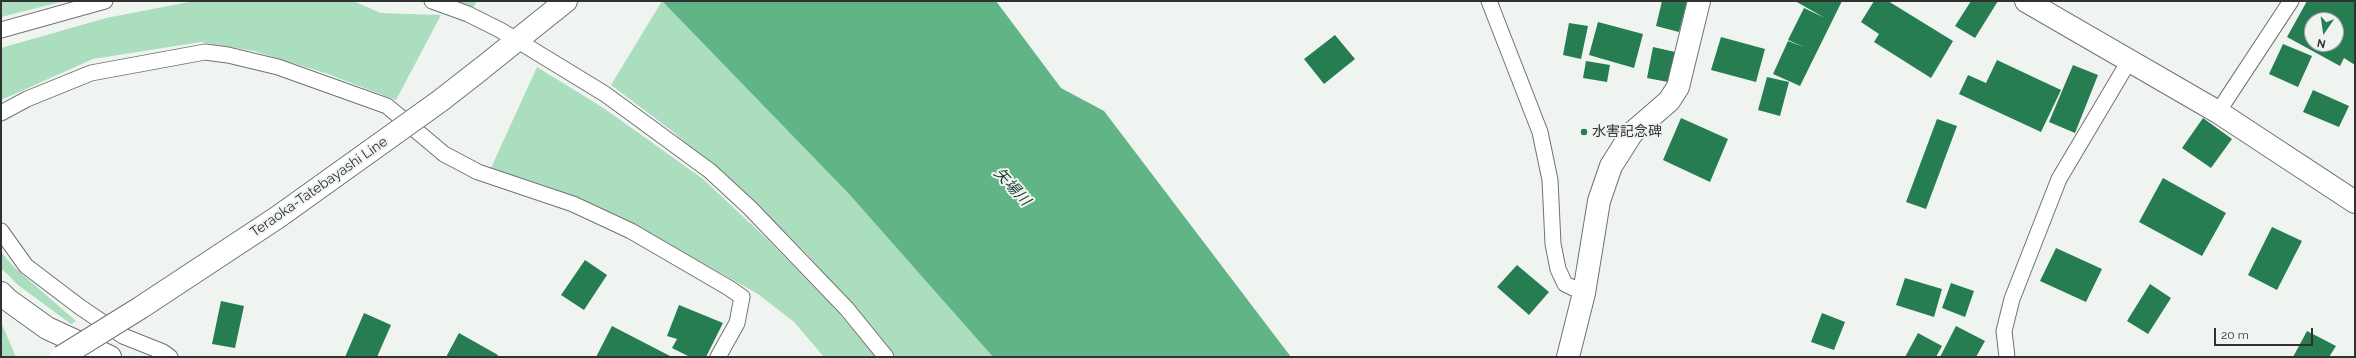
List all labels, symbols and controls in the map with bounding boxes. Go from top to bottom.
north arrow [2304,12,2344,52]
text: N [2316,36,2327,50]
place label: 水害記念碑 [1592,124,1662,140]
marker: 水害記念碑 [1579,127,1589,137]
street label: Teraoka-Tatebayashi Line [247,133,391,241]
water label: 矢場川 [990,164,1034,210]
scale bar [2216,320,2315,346]
text: 20 m [2221,328,2249,342]

